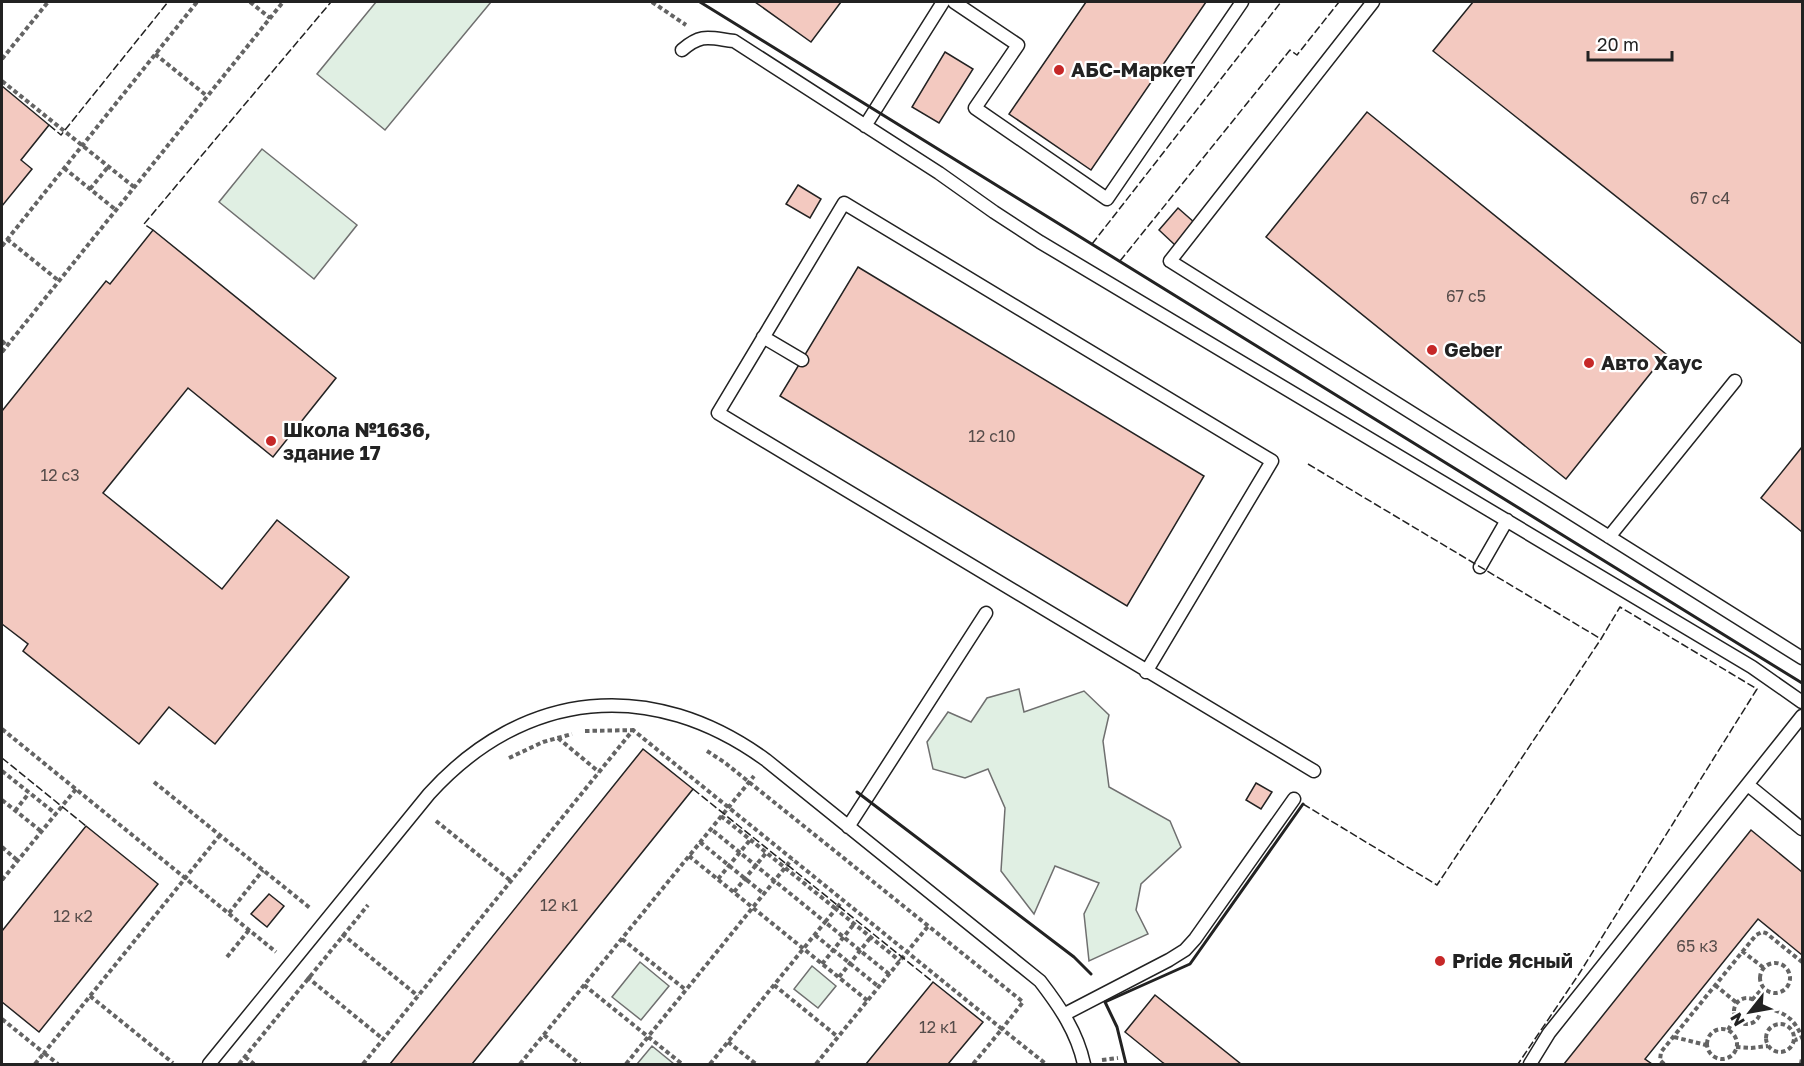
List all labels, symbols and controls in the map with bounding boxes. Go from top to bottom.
scale bar [1588,24,1672,62]
text: 20 m [1597,33,1639,55]
place label: АБС-Маркет [1071,57,1196,81]
marker: АБС-Маркет [1052,63,1066,77]
house number: 67 с4 [1690,188,1730,208]
house number: 67 с5 [1446,286,1486,306]
place label: Geber [1444,337,1503,361]
marker: Geber [1425,343,1439,357]
place label: Авто Хаус [1601,350,1702,374]
marker: Авто Хаус [1582,356,1596,370]
place label: Школа №1636, здание 17 [283,417,431,464]
house number: 12 с10 [968,426,1016,446]
marker: Школа №1636, здание 17 [264,434,278,448]
house number: 12 с3 [40,465,80,485]
house number: 12 к1 [540,895,578,915]
house number: 12 к2 [53,906,93,926]
house number: 65 к3 [1676,936,1718,956]
place label: Pride Ясный [1452,948,1573,972]
marker: Pride Ясный [1433,954,1447,968]
north arrow [1720,982,1780,1042]
text: N [1725,1009,1749,1030]
house number: 12 к1 [919,1017,957,1037]

